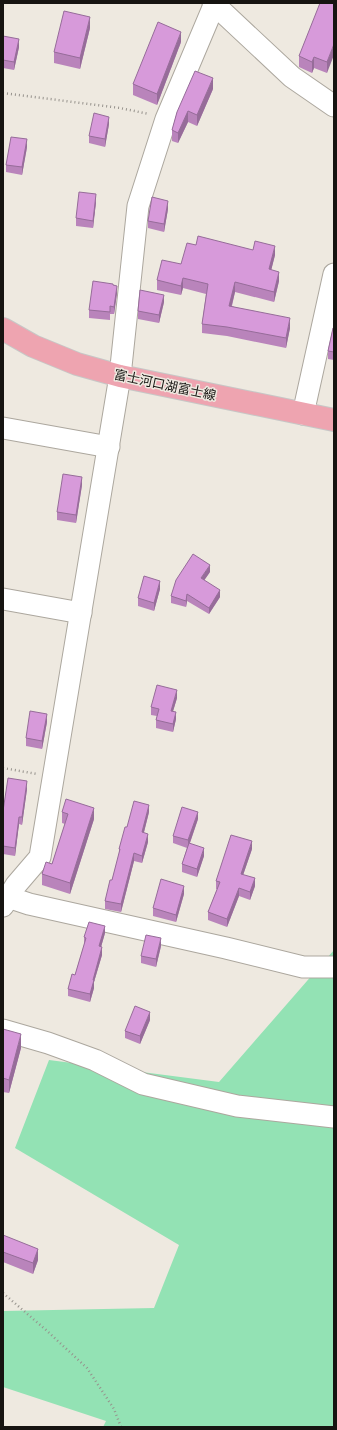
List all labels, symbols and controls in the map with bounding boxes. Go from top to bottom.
street label: 富士河口湖富士線 [113,367,217,403]

